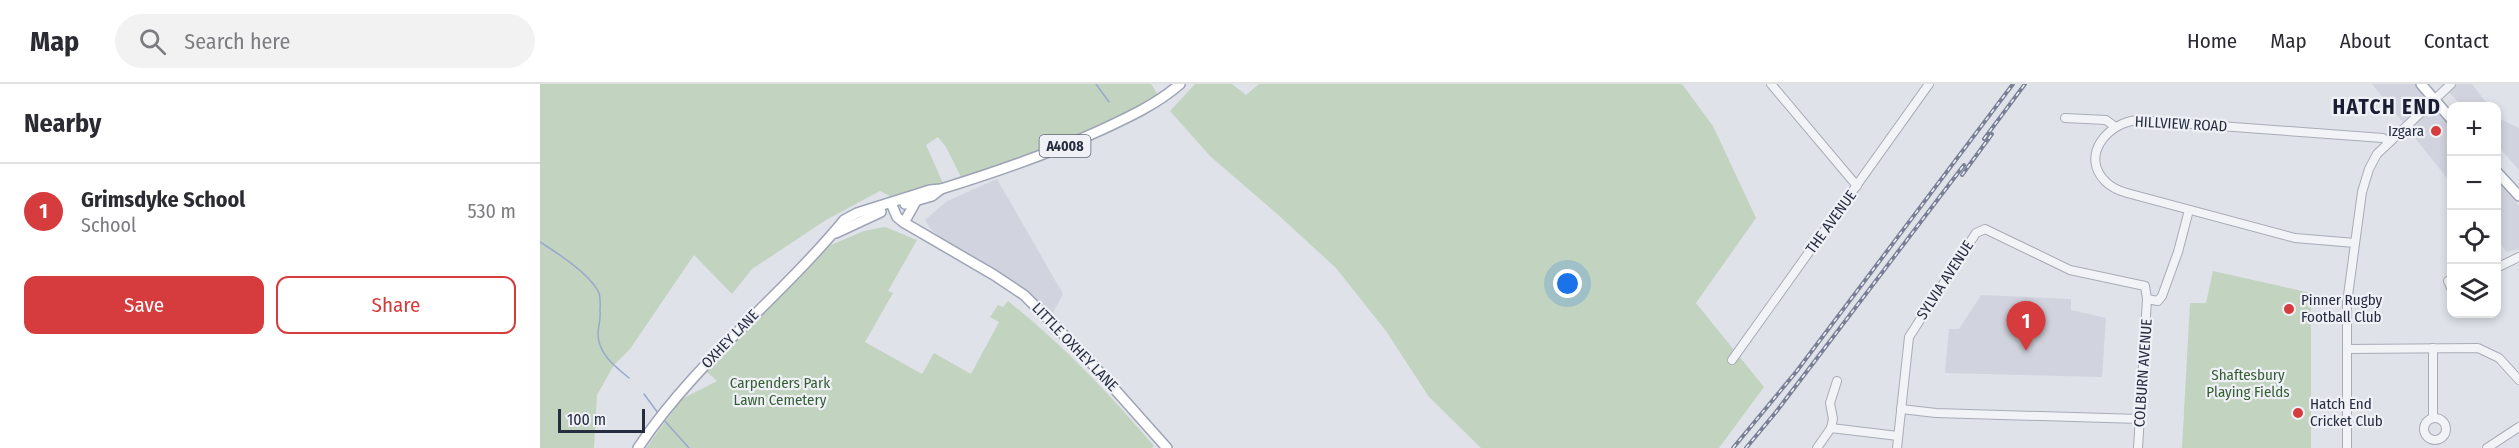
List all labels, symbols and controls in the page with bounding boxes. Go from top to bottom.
search box [115,14,535,68]
text: Map [30,25,79,58]
icon: search [136,25,169,58]
text: Search here [184,28,290,55]
text: Home [2187,28,2237,54]
text: Map [2270,28,2307,54]
text: About [2340,28,2391,54]
text: Contact [2424,28,2489,54]
district label: HATCH END [2332,94,2442,120]
map controls [2447,102,2501,318]
button: + [2447,102,2501,156]
text: Nearby [24,108,101,139]
street label: HILLVIEW ROAD [2134,113,2228,135]
place label: Izgara [2388,122,2424,140]
marker: Izgara [2429,124,2443,138]
road number: A4008 [1040,135,1090,157]
button: − [2447,156,2501,210]
text: Grimsdyke School [81,186,245,213]
street label: THE AVENUE [1802,187,1860,257]
text: 1 [39,199,48,223]
text: 530 m [467,199,516,223]
button: locate [2447,210,2501,264]
text: School [81,213,136,237]
street label: SYLVIA AVENUE [1913,237,1977,323]
button: layers [2447,264,2501,318]
your location [1553,269,1582,298]
button: Save [24,276,264,334]
button: Share [276,276,516,334]
place label: Pinner Rugby Football Club [2301,291,2383,326]
street label: LITTLE OXHEY LANE [1028,299,1122,395]
pin: 1 [2006,302,2046,351]
marker: Pinner Rugby Football Club [2282,302,2296,316]
street label: OXHEY LANE [698,306,762,372]
street label: COLBURN AVENUE [2130,318,2156,428]
park label: Shaftesbury Playing Fields [2206,366,2290,401]
park label: Carpenders Park Lawn Cemetery [730,374,830,409]
place label: Hatch End Cricket Club [2310,395,2383,430]
scale bar [558,406,645,434]
marker: Hatch End Cricket Club [2291,406,2305,420]
text: 100 m [567,410,606,429]

